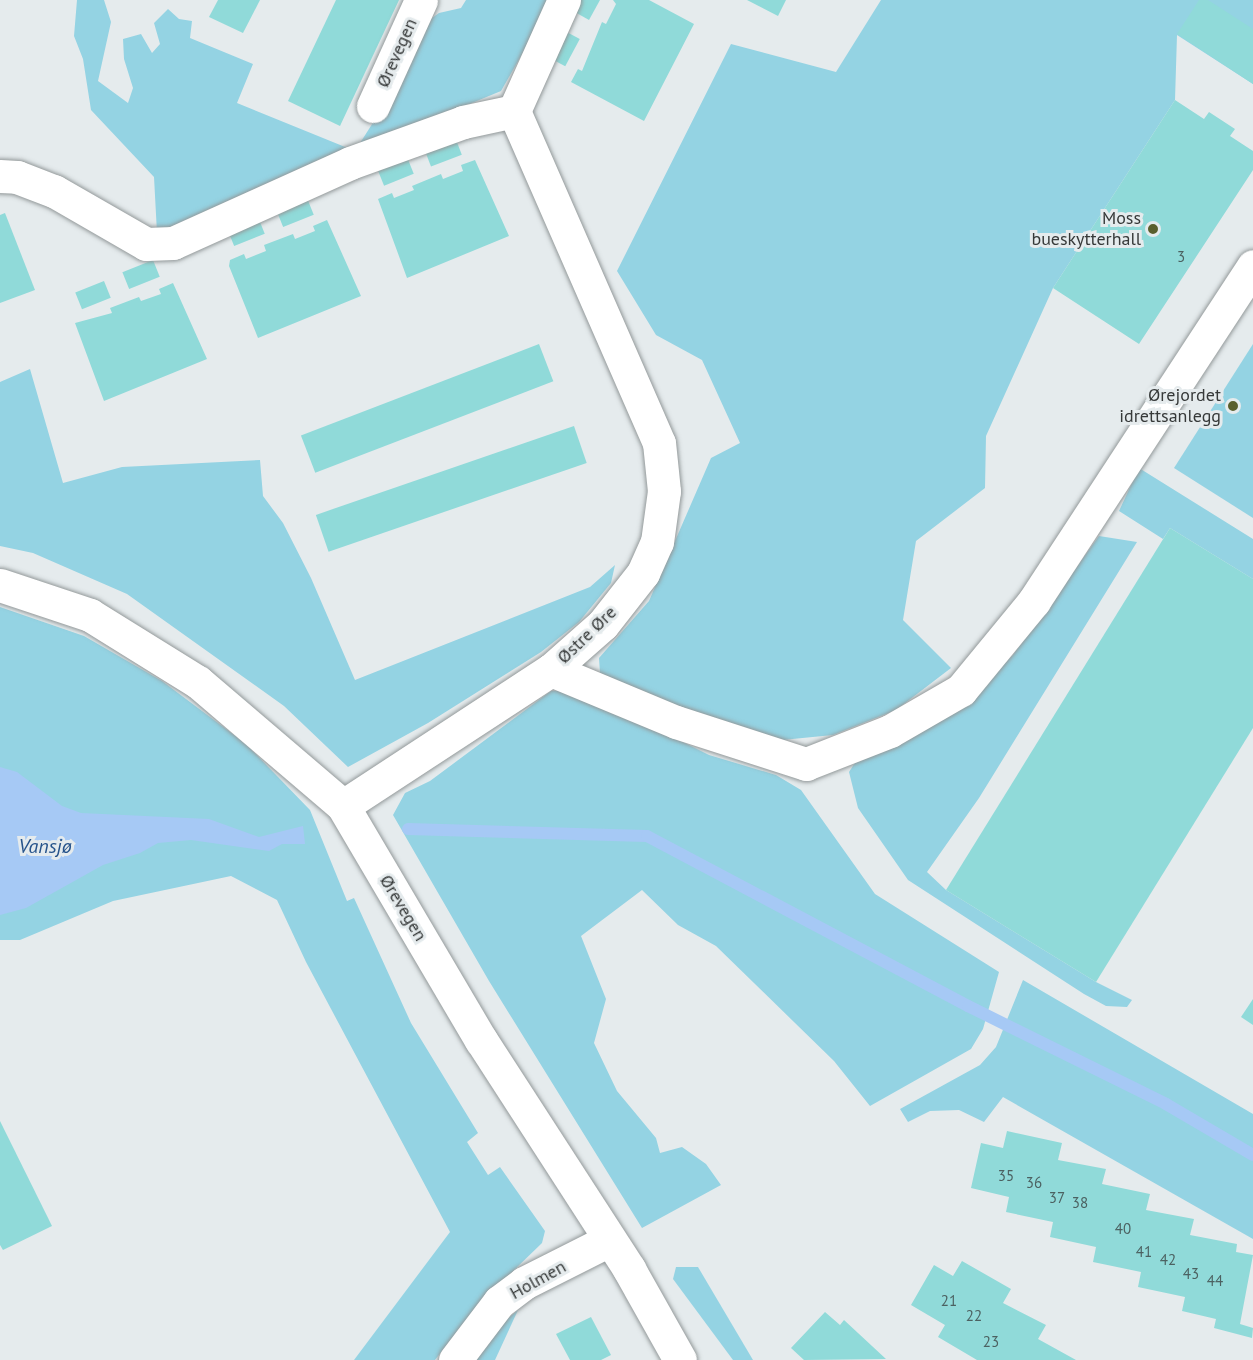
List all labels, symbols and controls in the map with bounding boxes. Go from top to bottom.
street label: Ørevegen [372,15,422,91]
place label: Moss bueskytterhall [1031,208,1141,250]
marker: Moss bueskytterhall [1146,222,1160,236]
house number: 3 [1177,248,1185,266]
place label: Ørejordet idrettsanlegg [1119,385,1221,428]
marker: Ørejordet idrettsanlegg [1226,399,1240,413]
street label: Østre Øre [553,602,621,668]
water label: Vansjø [18,834,72,858]
street label: Ørevegen [375,871,431,945]
house number: 35 [998,1167,1014,1185]
house number: 36 [1026,1174,1042,1192]
house number: 37 [1049,1189,1065,1207]
house number: 38 [1072,1194,1088,1212]
house number: 40 [1115,1220,1131,1238]
house number: 41 [1136,1243,1152,1261]
house number: 42 [1160,1251,1176,1269]
street label: Holmen [506,1256,570,1304]
house number: 43 [1183,1265,1199,1283]
house number: 44 [1207,1272,1223,1290]
house number: 21 [941,1292,957,1310]
house number: 22 [966,1307,982,1325]
house number: 23 [983,1333,999,1351]

